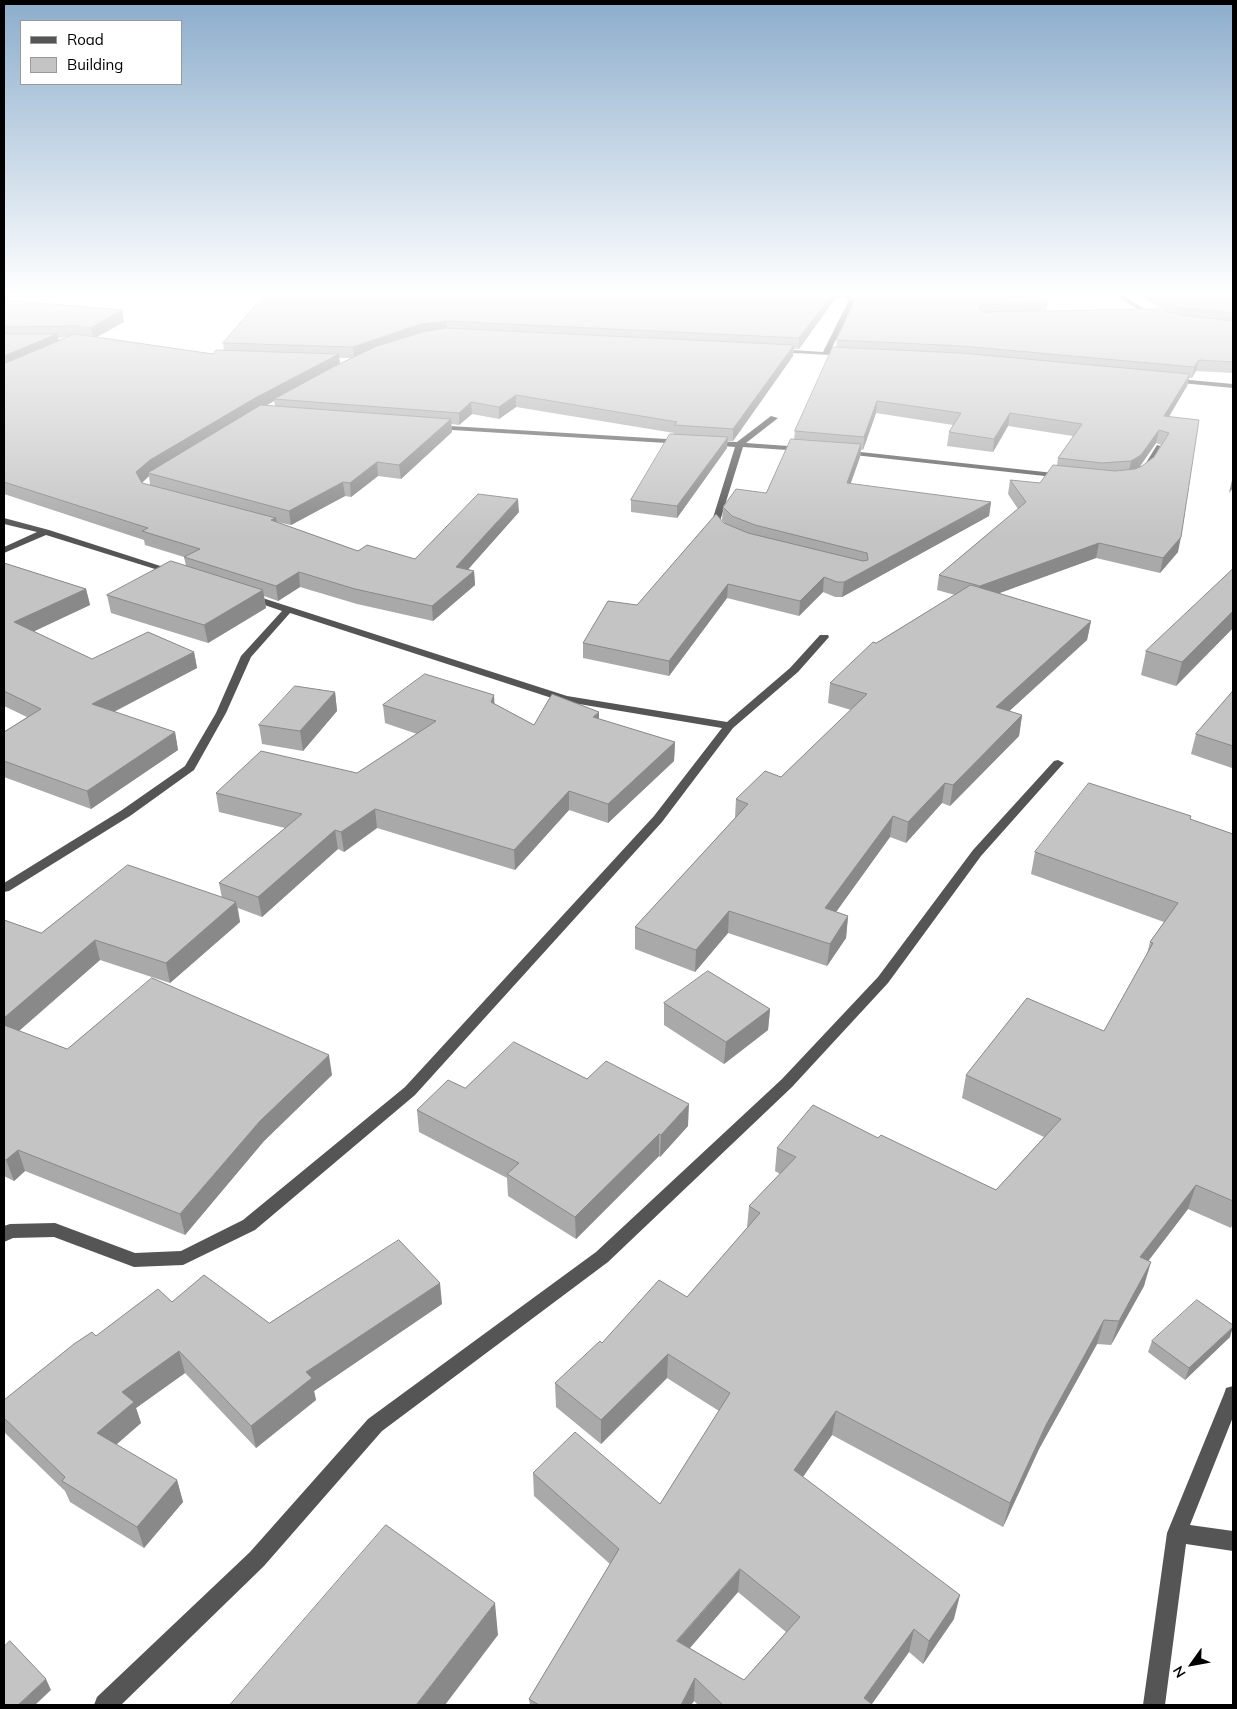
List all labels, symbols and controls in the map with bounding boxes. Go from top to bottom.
legend [20,20,182,85]
text: Road [67,30,104,49]
text: Building [67,55,123,74]
north arrow [1167,1639,1217,1689]
text: N [1169,1663,1190,1681]

